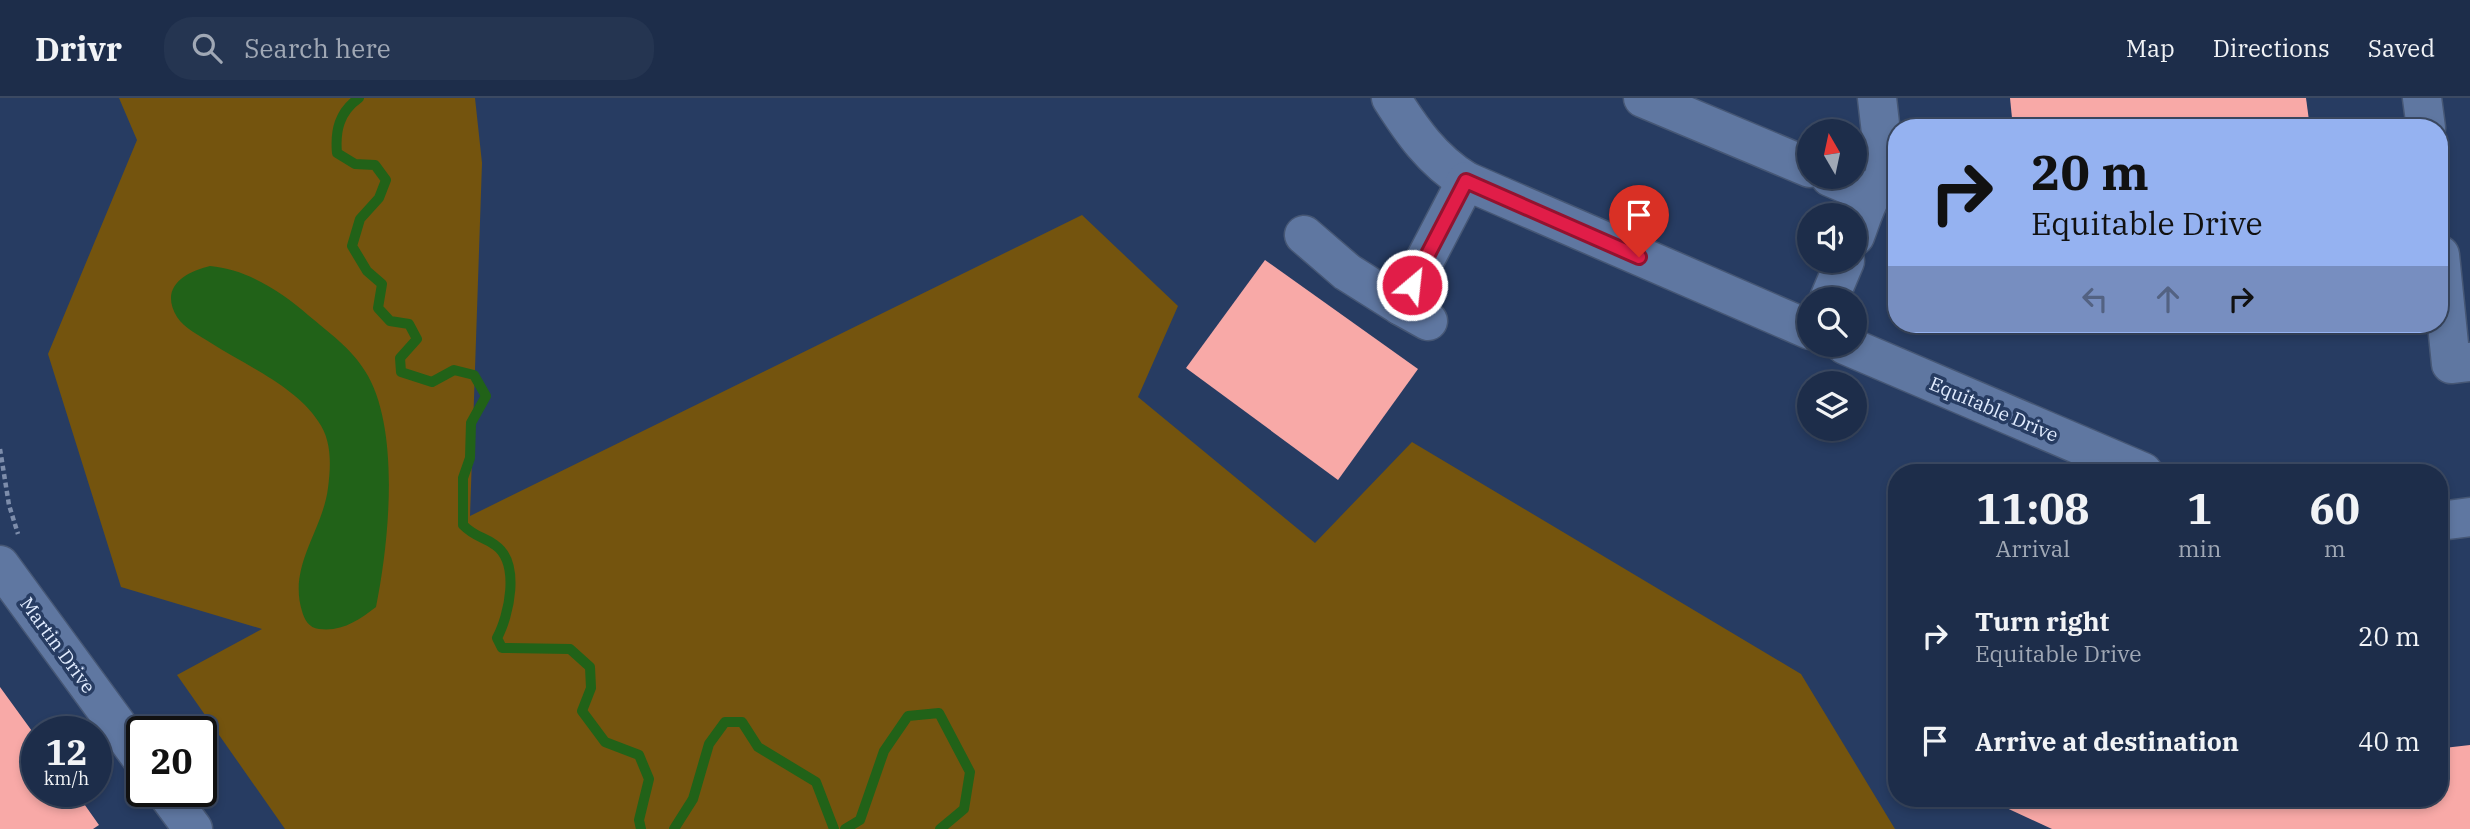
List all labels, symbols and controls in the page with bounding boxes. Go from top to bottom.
search box [164,17,654,80]
text: Drivr [35,27,122,70]
icon: search [188,29,226,67]
text: Search here [244,31,391,65]
text: Map [2126,32,2175,64]
text: Directions [2213,32,2330,64]
text: Saved [2368,32,2435,64]
north arrow [1797,119,1867,189]
map controls [1797,119,1867,441]
text: 20 m [2031,140,2149,203]
icon: right [1916,147,2007,238]
pin [1609,185,1669,257]
icon: arrive [1620,196,1658,234]
text: Equitable Drive [2031,202,2263,244]
button: sound [1797,203,1867,273]
position arrow [1375,248,1449,322]
icon: left [2076,280,2114,318]
icon: ahead [2149,280,2187,318]
icon: right [2222,280,2260,318]
button: search [1797,287,1867,357]
button: layers [1797,371,1867,441]
street label: Equitable Drive [1926,371,2062,447]
text: 11:08 [1976,481,2090,536]
text: 1 [2187,481,2212,536]
text: 60 [2310,481,2360,536]
text: Arrival [1995,533,2070,563]
text: min [2178,533,2222,563]
text: m [2324,533,2346,563]
street label: Martin Drive [15,592,101,698]
text: Turn right [1975,604,2109,638]
icon: right [1916,617,1954,655]
text: 20 m [2358,619,2420,653]
text: Equitable Drive [1975,638,2142,668]
speed limit sign: 20 [126,716,217,807]
icon: arrive [1916,722,1954,760]
text: Arrive at destination [1975,724,2239,758]
text: 40 m [2358,724,2420,758]
text: 12 [45,729,88,775]
text: km/h [44,767,89,790]

